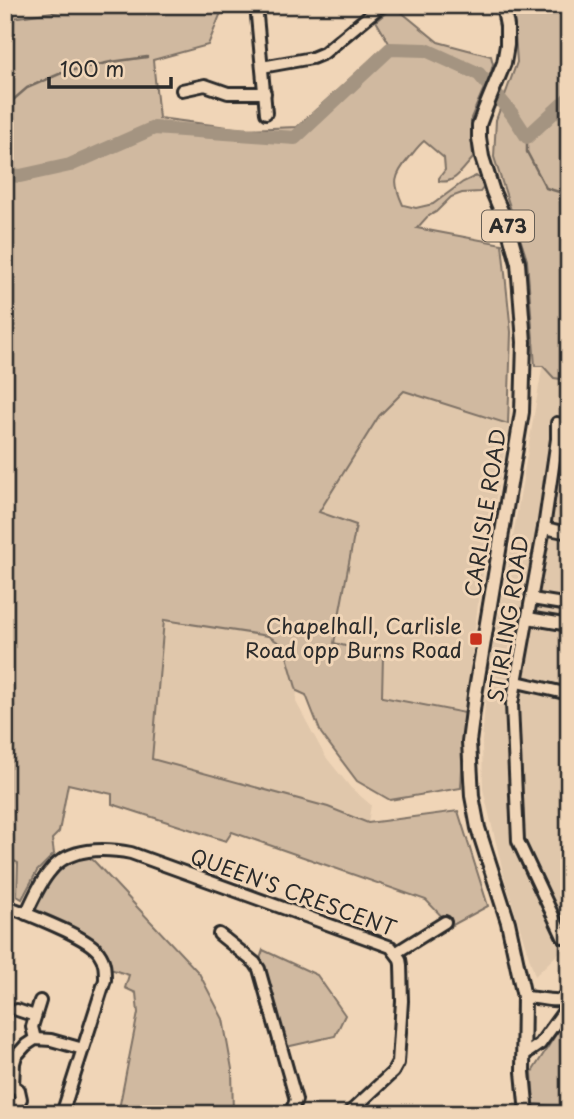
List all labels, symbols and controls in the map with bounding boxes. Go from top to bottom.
scale bar [49,46,172,90]
text: 100 m [60,52,124,84]
road number: A73 [482,210,534,242]
street label: CARLISLE ROAD [455,426,513,599]
street label: STIRLING ROAD [478,533,536,704]
place label: Chapelhall, Carlisle Road opp Burns Road [245,609,462,665]
marker: Chapelhall, Carlisle Road opp Burns Road [468,631,484,647]
street label: QUEEN'S CRESCENT [186,839,402,943]

